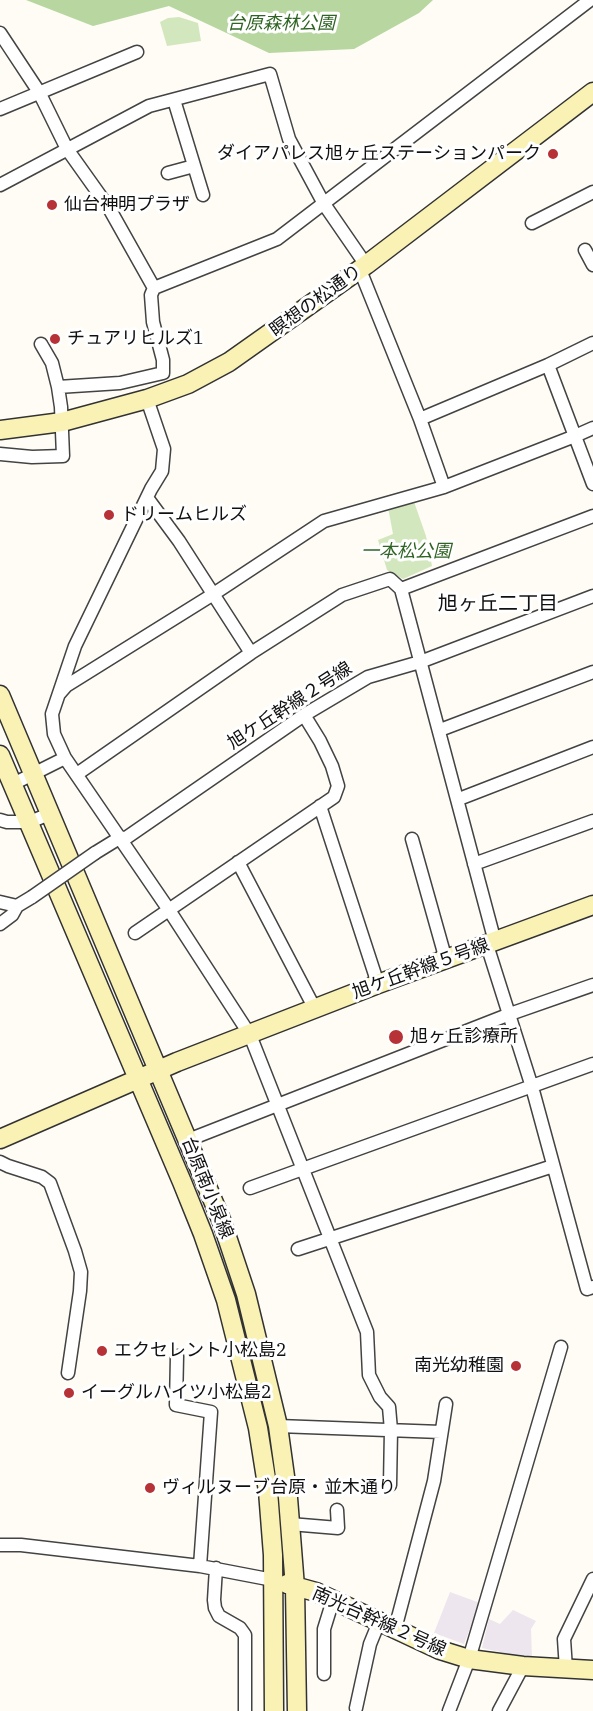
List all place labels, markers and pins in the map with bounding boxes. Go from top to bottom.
place label: ダイアパレス旭ヶ丘ステーションパーク [217,143,541,165]
marker: ダイアパレス旭ヶ丘ステーションパーク [546,147,560,161]
place label: 仙台神明プラザ [64,194,190,216]
marker: 仙台神明プラザ [45,198,59,212]
place label: チュアリヒルズ1 [67,328,204,350]
marker: チュアリヒルズ1 [48,332,62,346]
place label: ドリームヒルズ [121,504,247,526]
marker: ドリームヒルズ [102,508,116,522]
place label: 旭ヶ丘診療所 [410,1026,518,1048]
marker: 旭ヶ丘診療所 [387,1028,405,1046]
place label: エクセレント小松島2 [114,1340,287,1362]
marker: エクセレント小松島2 [95,1344,109,1358]
place label: 南光幼稚園 [414,1355,504,1377]
marker: 南光幼稚園 [509,1359,523,1373]
place label: イーグルハイツ小松島2 [81,1382,272,1404]
marker: イーグルハイツ小松島2 [62,1386,76,1400]
place label: ヴィルヌーブ台原・並木通り [162,1477,396,1499]
marker: ヴィルヌーブ台原・並木通り [143,1481,157,1495]

